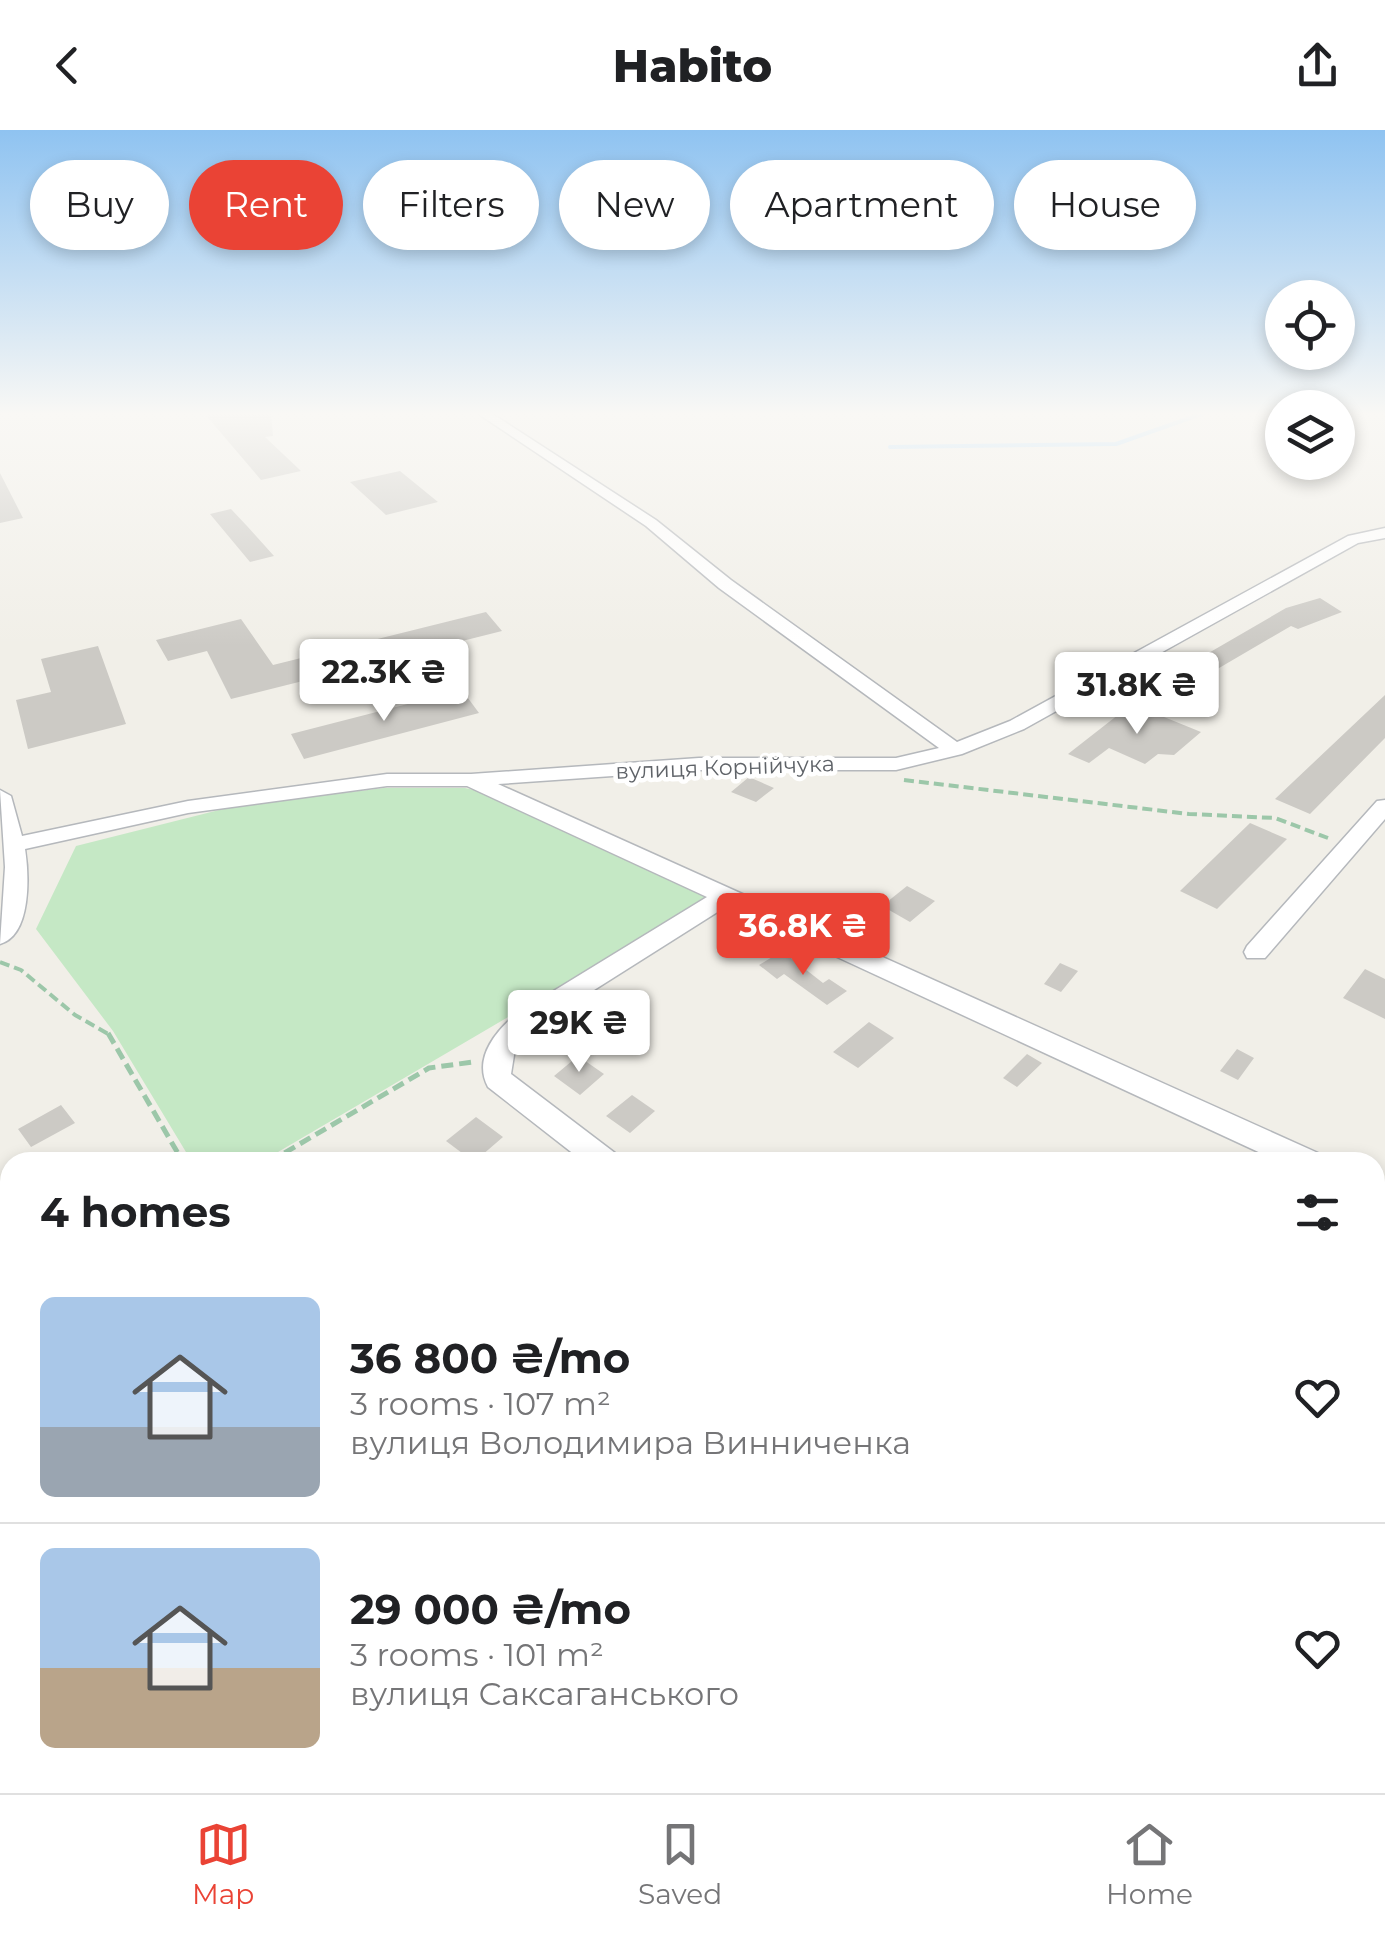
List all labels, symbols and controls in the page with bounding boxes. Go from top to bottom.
icon: back [40,38,95,93]
text: Habito [613,38,772,93]
icon: share [1290,38,1345,93]
chip: Buy [30,160,169,250]
chip: Rent [189,160,343,250]
chip: Filters [363,160,539,250]
chip: New [559,160,710,250]
chip: Apartment [730,160,994,250]
chip: House [1014,160,1196,250]
map controls [1265,280,1355,480]
button: locate [1265,280,1355,370]
button: layers [1265,390,1355,480]
pin: 22.3K ₴ [292,639,476,724]
text: 22.3K ₴ [322,652,446,691]
pin: 31.8K ₴ [1045,652,1229,737]
text: 31.8K ₴ [1077,665,1197,704]
street label: вулиця Корнійчука [615,750,835,785]
pin: 36.8K ₴ [711,893,895,978]
text: 36.8K ₴ [739,906,867,945]
pin: 29K ₴ [509,990,649,1075]
text: 29K ₴ [530,1003,628,1042]
icon: filters [1290,1185,1345,1240]
text: 4 homes [40,1186,231,1238]
text: 36 800 ₴/mo [350,1332,630,1384]
icon: home [120,1337,240,1457]
icon: heart [1290,1370,1345,1425]
text: 3 rooms · 107 m² [350,1384,611,1423]
text: вулиця Володимира Винниченка [350,1423,911,1462]
text: 29 000 ₴/mo [350,1583,631,1635]
icon: home [120,1588,240,1708]
icon: heart [1290,1621,1345,1676]
text: 3 rooms · 101 m² [350,1635,604,1674]
text: вулиця Саксаганського [350,1674,739,1713]
tab: Map [192,1817,254,1911]
tab: Saved [638,1817,722,1911]
tab: Home [1106,1817,1193,1911]

